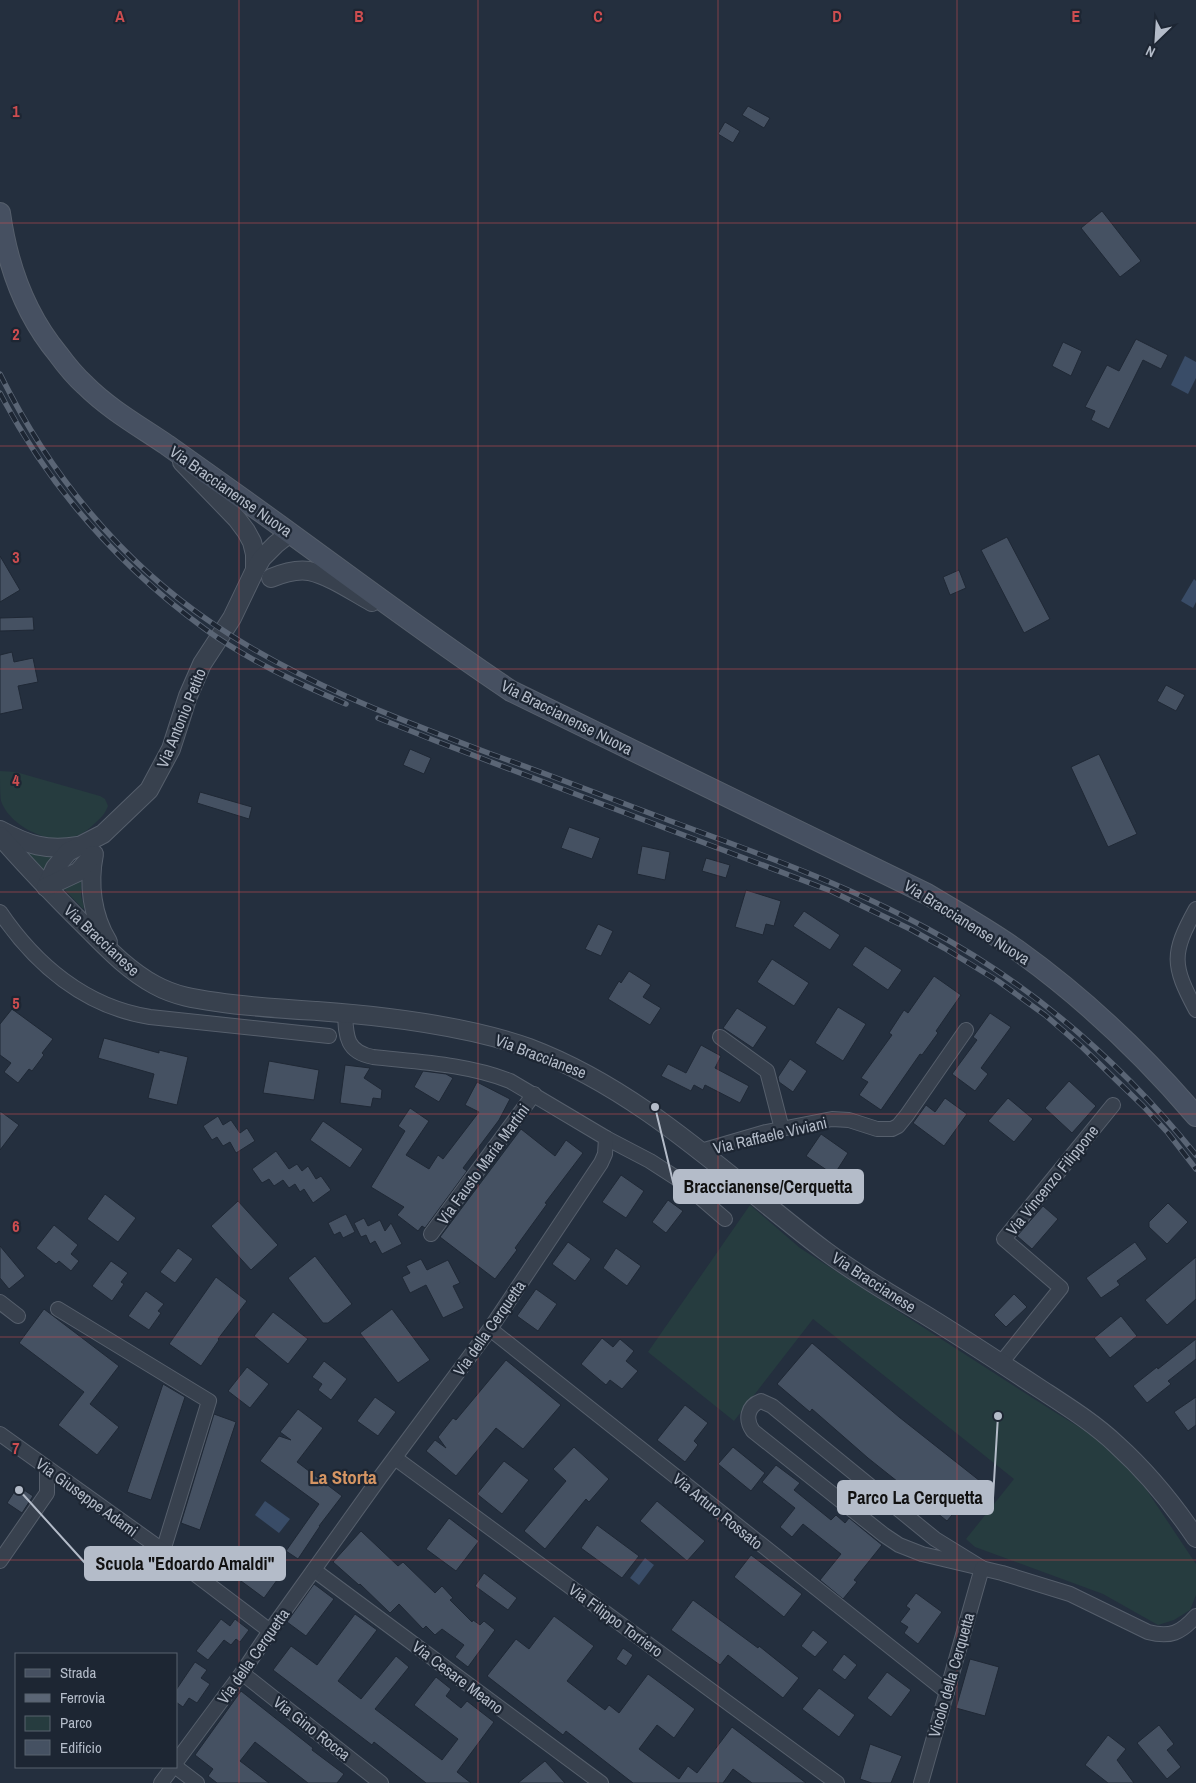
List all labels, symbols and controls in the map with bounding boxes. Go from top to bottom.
text: A [115,5,125,27]
text: B [354,5,364,27]
text: C [593,5,603,27]
text: D [832,5,842,27]
text: E [1072,5,1081,27]
north arrow [1131,15,1181,65]
text: N [1143,42,1158,62]
text: 1 [12,100,20,122]
text: 2 [12,323,20,345]
street label: Via Braccianense Nuova [165,440,297,542]
text: 3 [12,546,20,568]
street label: Via Antonio Petito [151,665,211,771]
street label: Via Braccianense Nuova [497,674,637,760]
text: 4 [12,769,20,791]
street label: Via Braccianense Nuova [900,874,1035,970]
street label: Via Braccianese [59,899,145,981]
text: 5 [12,992,20,1014]
street label: Via Braccianese [492,1029,590,1083]
street label: Via Fausto Maria Martini [432,1099,534,1229]
street label: Via Raffaele Viviani [711,1111,829,1159]
street label: Via Vincenzo Filippone [1001,1120,1103,1240]
callout: Braccianense/Cerquetta [674,1170,863,1203]
text: Braccianense/Cerquetta [684,1174,853,1199]
text: 6 [12,1215,20,1237]
street label: Via Braccianese [828,1247,920,1317]
street label: Via della Cerquetta [448,1275,531,1380]
text: 7 [12,1437,20,1459]
street label: Via Giuseppe Adami [32,1453,142,1541]
district label: La Storta [309,1464,377,1490]
street label: Via Arturo Rossato [668,1468,768,1554]
callout: Parco La Cerquetta [838,1481,993,1514]
text: Parco La Cerquetta [847,1485,983,1510]
callout: Scuola "Edoardo Amaldi" [85,1547,285,1580]
text: Scuola "Edoardo Amaldi" [95,1551,275,1576]
street label: Via Filippo Torriero [564,1578,668,1662]
street label: Via della Cerquetta [212,1603,295,1708]
street label: Vicolo della Cerquetta [923,1609,980,1740]
street label: Via Cesare Meano [408,1635,508,1719]
legend [15,1653,178,1768]
text: Strada [60,1662,96,1683]
text: Ferrovia [60,1687,105,1708]
street label: Via Gino Rocca [269,1691,356,1766]
text: Parco [60,1712,92,1733]
text: Edificio [60,1737,102,1758]

